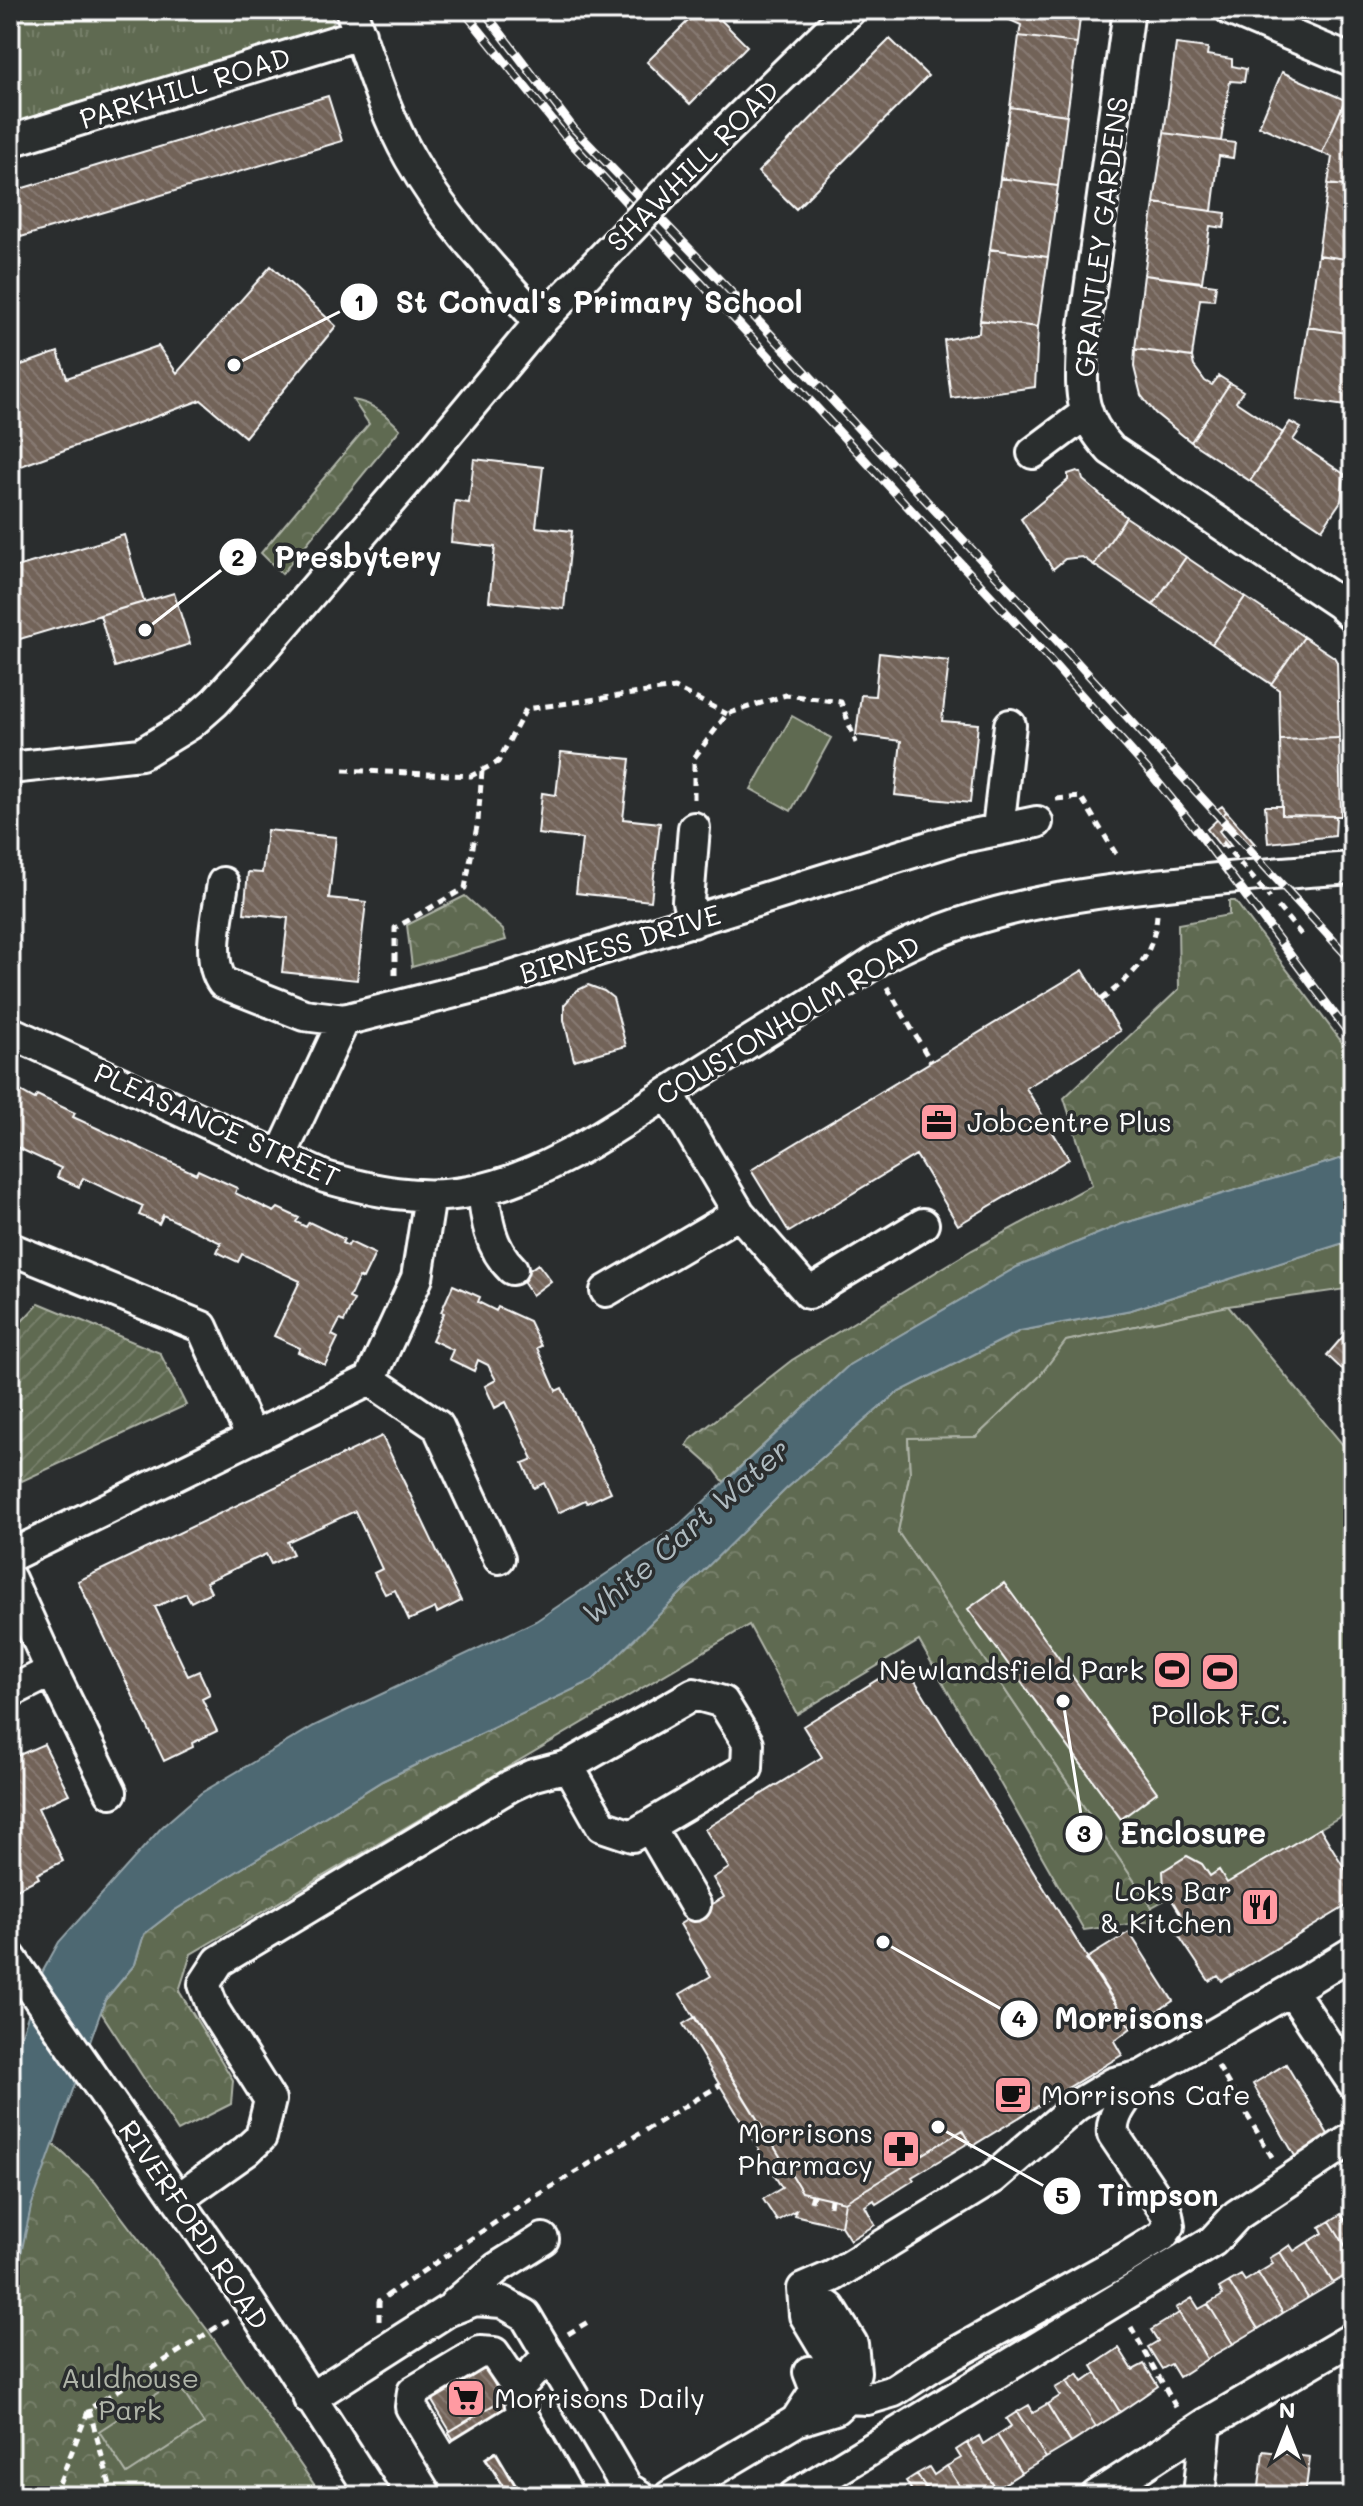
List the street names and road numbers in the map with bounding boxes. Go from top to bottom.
street label: PARKHILL ROAD [75,38,294,136]
street label: SHAWHILL ROAD [599,72,786,259]
street label: GRANTLEY GARDENS [1065,95,1135,379]
street label: BIRNESS DRIVE [515,895,725,991]
street label: COUSTONHOLM ROAD [649,926,926,1112]
street label: PLEASANCE STREET [89,1054,346,1194]
street label: RIVERFORD ROAD [111,2113,278,2336]

